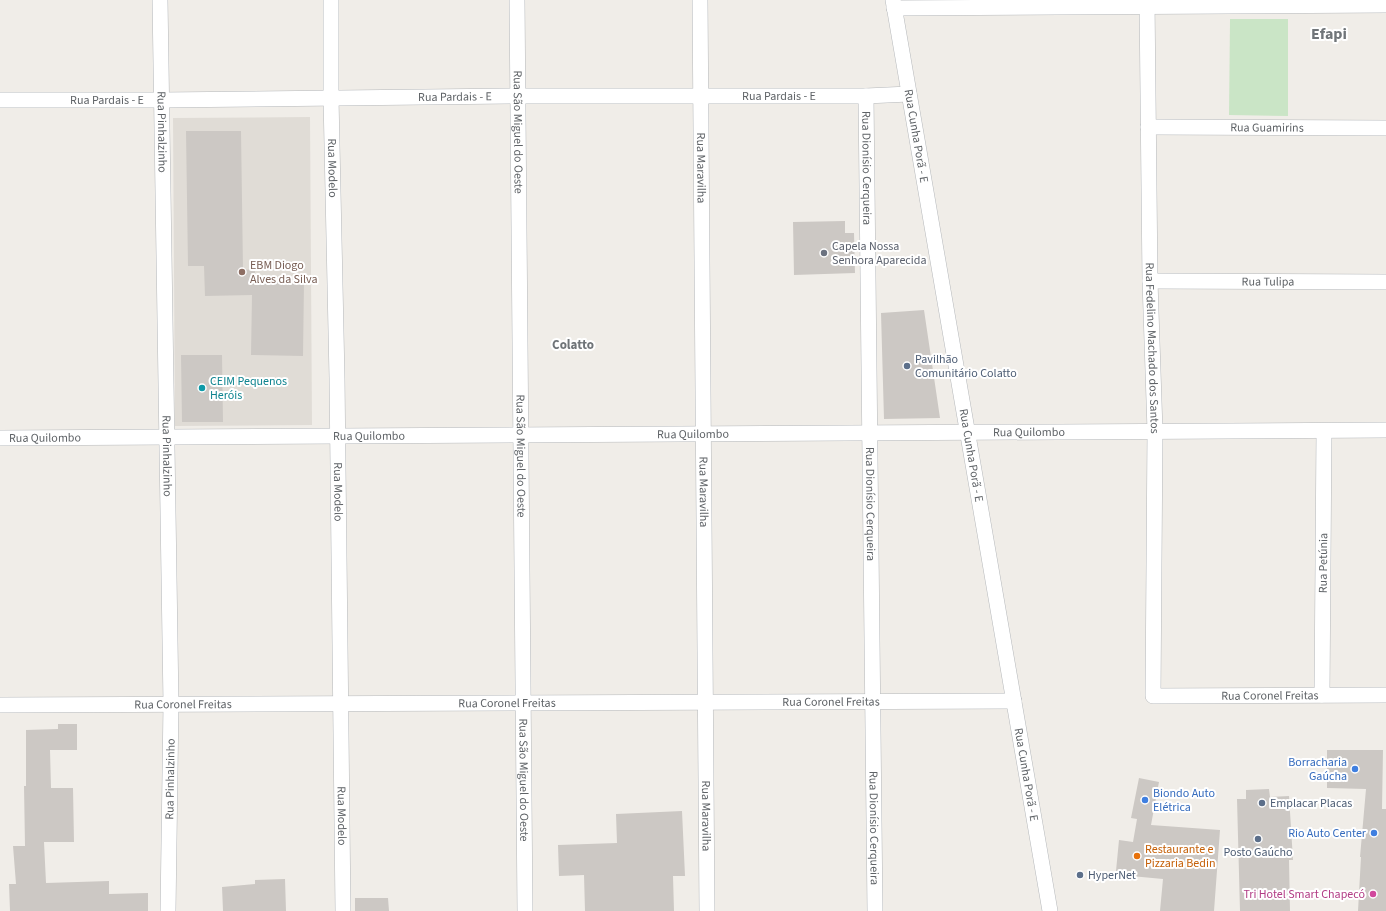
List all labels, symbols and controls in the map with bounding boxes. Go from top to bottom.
district label: Efapi [1311,23,1347,45]
street label: Rua São Miguel do Oeste [509,70,527,194]
street label: Rua Pardais - E [418,88,492,106]
street label: Rua Pardais - E [742,88,816,105]
street label: Rua Cunha Porã - E [900,88,932,184]
street label: Rua Pinhalzinho [152,91,171,173]
street label: Rua Pardais - E [70,92,144,109]
street label: Rua Dionísio Cerqueira [857,111,875,225]
street label: Rua Guamirins [1230,119,1304,137]
street label: Rua Maravilha [692,133,710,203]
street label: Rua Modelo [323,138,341,198]
place label: Capela Nossa Senhora Aparecida [832,238,926,269]
marker: Capela Nossa Senhora Aparecida [819,248,829,258]
place label: EBM Diogo Alves da Silva [250,257,317,288]
street label: Rua Fedelino Machado dos Santos [1141,262,1163,434]
marker: EBM Diogo Alves da Silva [237,267,247,277]
street label: Rua Tulipa [1242,273,1294,291]
district label: Colatto [552,336,594,354]
place label: Pavilhão Comunitário Colatto [915,351,1017,382]
marker: Pavilhão Comunitário Colatto [902,361,912,371]
place label: CEIM Pequenos Heróis [210,373,287,404]
marker: CEIM Pequenos Heróis [197,383,207,393]
street label: Rua São Miguel do Oeste [511,394,530,518]
street label: Rua Cunha Porã - E [955,407,987,503]
street label: Rua Pinhalzinho [157,415,176,497]
street label: Rua Quilombo [993,424,1065,441]
street label: Rua Quilombo [657,426,729,443]
street label: Rua Quilombo [333,428,405,445]
street label: Rua Quilombo [9,430,81,447]
street label: Rua Dionísio Cerqueira [861,447,879,561]
street label: Rua Maravilha [695,457,712,527]
street label: Rua Modelo [329,462,347,522]
street label: Rua Petúnia [1315,533,1332,593]
street label: Rua Coronel Freitas [1221,687,1319,705]
street label: Rua Coronel Freitas [782,694,880,711]
street label: Rua Coronel Freitas [458,695,556,712]
street label: Rua Coronel Freitas [134,696,232,713]
street label: Rua São Miguel do Oeste [514,718,532,842]
street label: Rua Cunha Porã - E [1010,727,1042,823]
street label: Rua Pinhalzinho [161,738,180,820]
place label: Borracharia Gaúcha [1288,754,1347,785]
marker: Borracharia Gaúcha [1350,764,1360,774]
street label: Rua Dionísio Cerqueira [864,771,883,885]
street label: Rua Maravilha [697,781,715,851]
place label: Biondo Auto Elétrica [1153,785,1215,816]
street label: Rua Modelo [333,786,350,846]
marker: Biondo Auto Elétrica [1140,795,1150,805]
place label: Emplacar Placas [1270,795,1352,812]
marker: Emplacar Placas [1257,798,1267,808]
place label: Rio Auto Center [1288,825,1367,842]
marker: Rio Auto Center [1369,828,1379,838]
marker: Posto Gaúcho [1253,834,1263,844]
place label: Restaurante e Pizzaria Bedin [1145,841,1215,872]
place label: Posto Gaúcho [1223,844,1293,861]
marker: Restaurante e Pizzaria Bedin [1132,851,1142,861]
place label: HyperNet [1088,867,1136,884]
marker: HyperNet [1075,870,1085,880]
place label: Tri Hotel Smart Chapecó [1243,886,1365,903]
marker: Tri Hotel Smart Chapecó [1368,889,1378,899]

